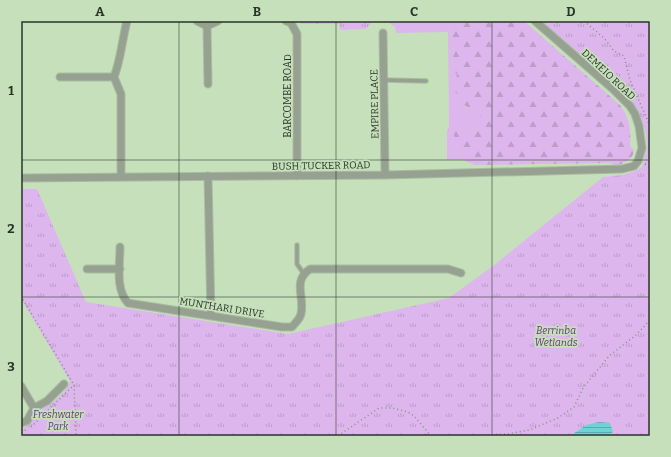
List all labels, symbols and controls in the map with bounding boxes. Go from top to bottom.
text: A [95,4,105,19]
text: B [253,4,261,19]
text: C [410,4,418,19]
text: D [566,4,576,19]
street label: DEMEIO ROAD [579,47,638,103]
street label: BARCOMBE ROAD [282,54,294,138]
street label: EMPIRE PLACE [368,69,382,139]
text: 1 [8,83,14,98]
street label: BUSH TUCKER ROAD [272,159,370,173]
text: 2 [7,221,15,236]
street label: MUNTHARI DRIVE [178,295,265,321]
park label: Berrinba Wetlands [534,325,578,349]
text: 3 [7,359,15,374]
park label: Freshwater Park [33,409,84,433]

